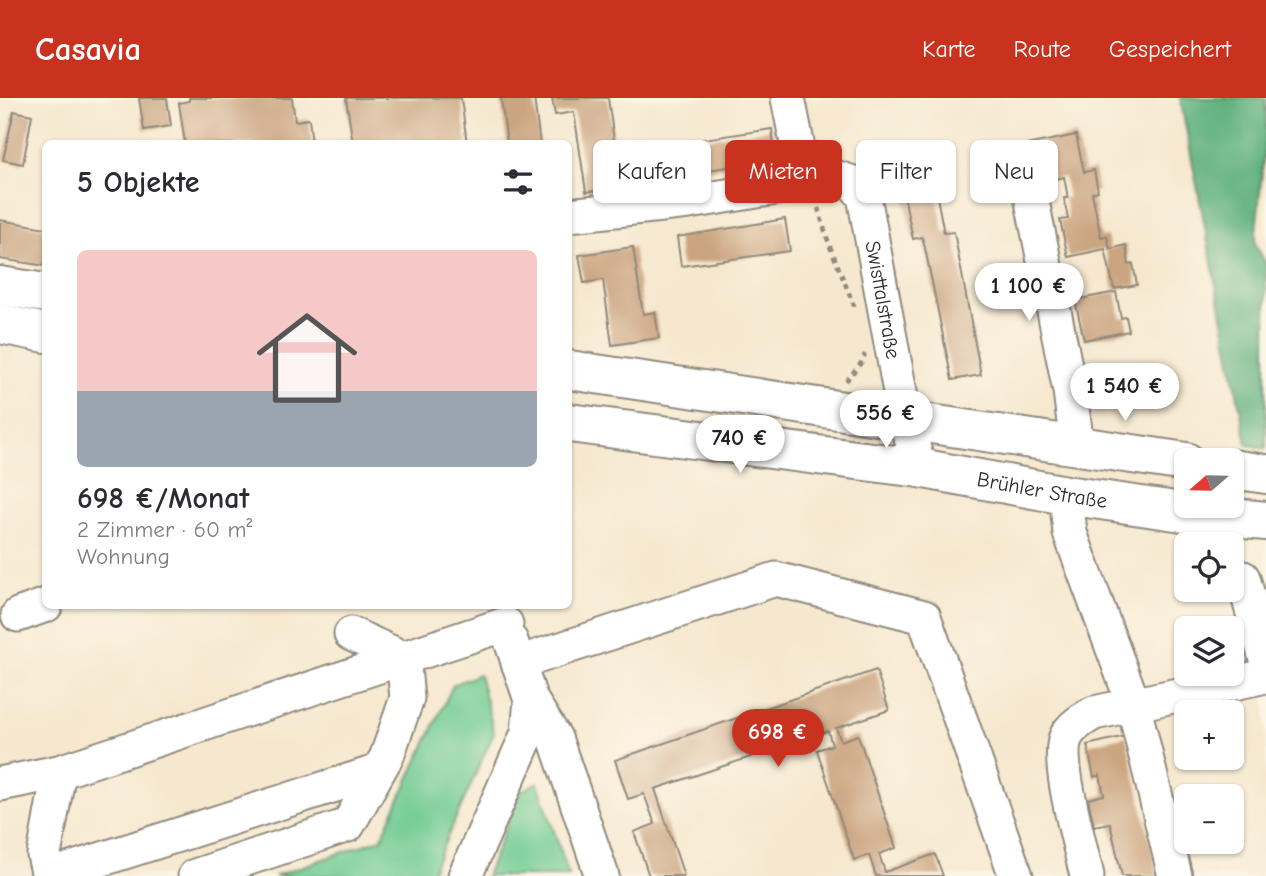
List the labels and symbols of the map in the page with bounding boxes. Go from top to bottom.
street label: Swisttalstraße [860,239,906,361]
pin: 1 100 € [964,264,1094,323]
pin: 1 540 € [1060,364,1190,423]
pin: 556 € [837,390,935,450]
pin: 740 € [691,416,789,475]
north arrow [1174,448,1244,518]
street label: Brühler Straße [975,467,1109,513]
pin: 698 € [729,710,827,769]

